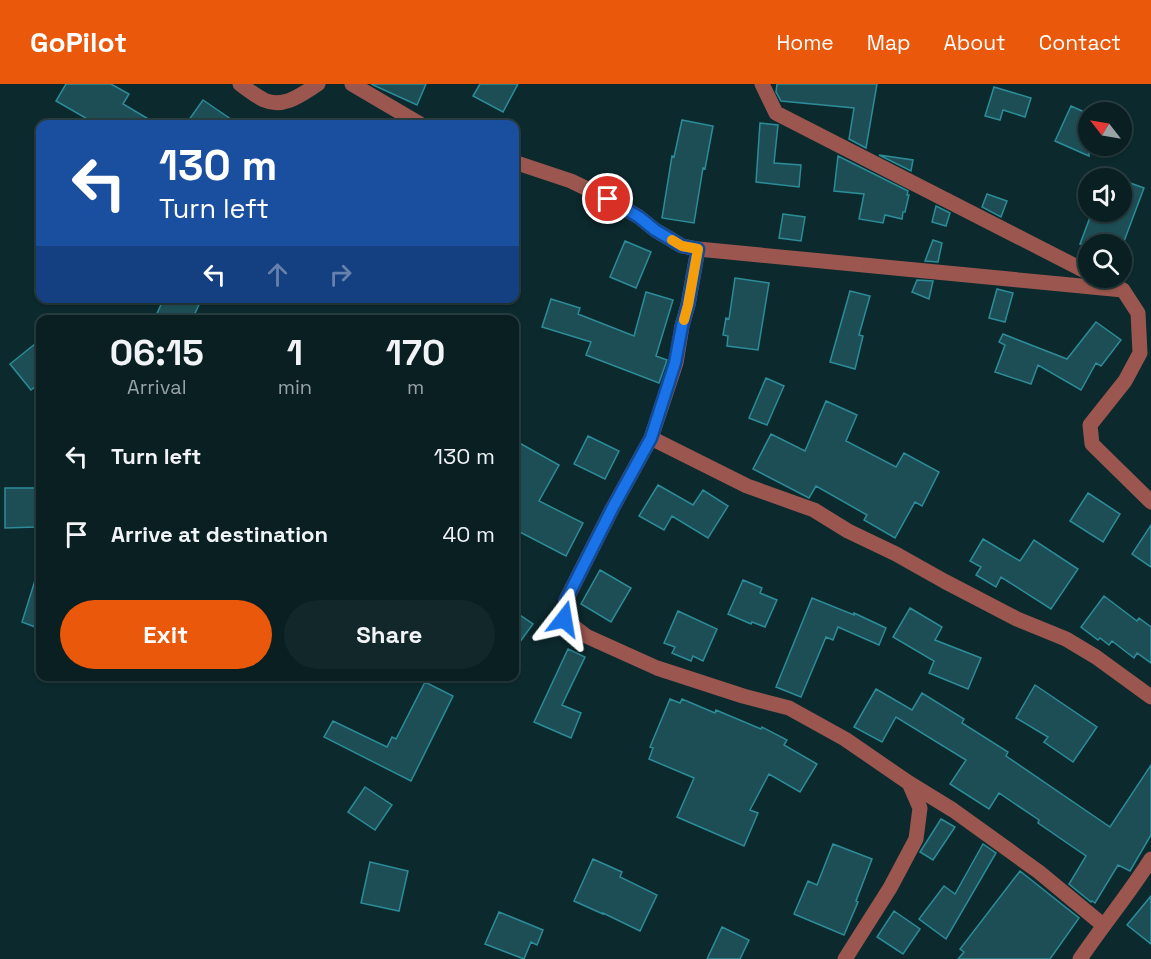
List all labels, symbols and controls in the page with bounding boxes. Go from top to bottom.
text: GoPilot [30,24,127,60]
text: Home [776,29,834,56]
text: Map [867,29,911,56]
text: About [944,29,1006,56]
text: Contact [1039,29,1121,56]
north arrow [1078,102,1132,156]
map controls [1078,102,1132,288]
text: 130 m [159,139,277,192]
icon: left [60,144,138,222]
button: sound [1078,168,1132,222]
pin [582,173,633,224]
icon: arrive [591,182,624,215]
text: Turn left [159,191,269,226]
button: search [1078,234,1132,288]
icon: left [198,258,231,291]
icon: ahead [261,258,294,291]
icon: right [324,258,357,291]
text: 06:15 [110,330,204,376]
text: 1 [287,330,303,376]
text: 170 [386,330,445,376]
text: Arrival [127,374,187,400]
text: min [278,374,312,400]
text: m [407,374,424,400]
icon: left [60,440,93,473]
text: Turn left [111,442,201,470]
text: 130 m [434,442,495,470]
icon: arrive [60,518,93,551]
text: Arrive at destination [111,520,328,548]
text: 40 m [443,520,495,548]
position arrow [532,587,596,651]
button: Exit [60,600,272,669]
button: Share [284,600,495,669]

